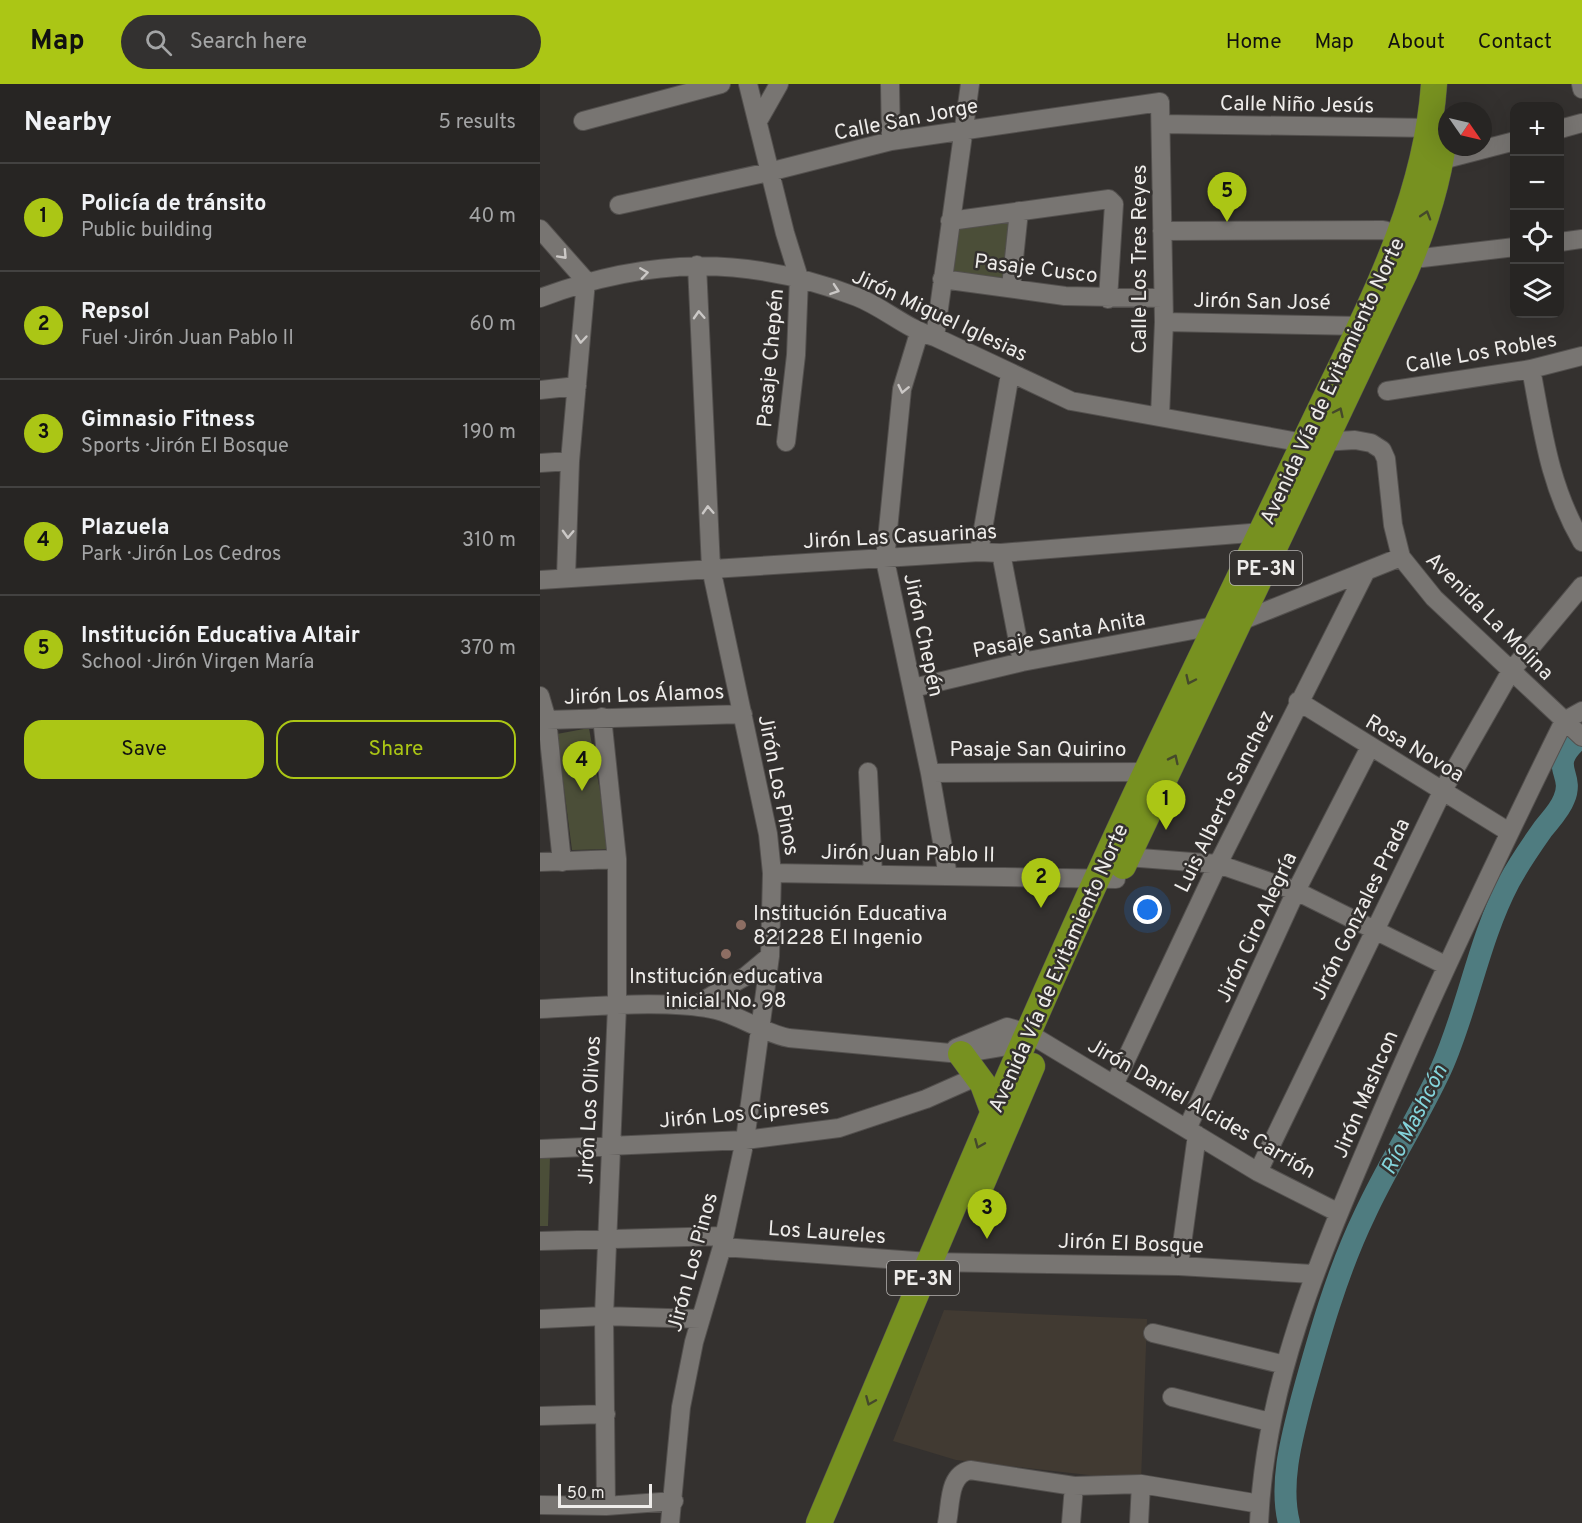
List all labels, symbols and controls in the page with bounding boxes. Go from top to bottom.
search box [121,15,541,69]
text: Map [30,24,85,60]
icon: search [142,26,175,59]
text: Search here [190,29,307,56]
text: Home [1226,29,1282,56]
text: Map [1315,29,1354,56]
text: About [1387,29,1445,56]
text: Contact [1478,29,1552,56]
street label: Calle Niño Jesús [1220,91,1374,120]
street label: Calle San Jorge [832,93,981,148]
north arrow [1438,102,1492,156]
map controls [1510,102,1564,318]
button: + [1510,102,1564,156]
text: Nearby [24,107,112,140]
text: 5 results [439,110,516,136]
button: − [1510,156,1564,210]
street label: Calle Los Tres Reyes [1127,164,1154,354]
pin: 5 [1208,172,1246,222]
text: Policía de tránsito [81,191,266,218]
text: 1 [40,204,48,230]
text: 40 m [469,204,516,230]
one-way arrow [1419,210,1431,221]
button: locate [1510,210,1564,264]
text: Public building [81,218,213,244]
street label: Avenida Vía de Evitamiento Norte [1255,234,1412,529]
one-way arrow [556,249,567,259]
street label: Pasaje Cusco [973,249,1099,290]
street label: Jirón Miguel Iglesias [847,264,1032,369]
button: layers [1510,264,1564,318]
one-way arrow [639,267,648,279]
one-way arrow [829,282,840,295]
street label: Pasaje Chepén [752,288,791,429]
street label: Jirón San José [1193,288,1331,317]
text: Repsol [81,299,150,326]
one-way arrow [693,311,706,320]
text: 2 [37,312,50,338]
text: 60 m [470,312,516,338]
text: Fuel · Jirón Juan Pablo II [81,326,294,352]
street label: Calle Los Robles [1403,327,1559,380]
one-way arrow [575,335,588,344]
one-way arrow [897,384,910,394]
text: Gimnasio Fitness [81,407,255,434]
one-way arrow [1331,408,1343,419]
text: 3 [38,420,50,446]
text: 190 m [462,420,516,446]
text: Sports · Jirón El Bosque [81,434,289,460]
one-way arrow [702,505,715,514]
text: Plazuela [81,515,169,542]
street label: Jirón Las Casuarinas [802,519,998,556]
text: 4 [37,528,50,554]
text: 310 m [462,528,516,554]
one-way arrow [561,529,574,538]
text: Park · Jirón Los Cedros [81,542,281,568]
street label: Avenida La Molina [1419,547,1559,687]
road number: PE-3N [1230,551,1302,585]
street label: Jirón Chepén [896,571,949,699]
street label: Pasaje Santa Anita [971,606,1148,665]
text: Institución Educativa Altair [81,623,360,650]
text: 5 [37,636,50,662]
text: 370 m [460,636,516,662]
text: School · Jirón Virgen María [81,650,314,676]
one-way arrow [1186,673,1198,684]
street label: Jirón Los Álamos [563,678,725,712]
street label: Luis Alberto Sanchez [1169,706,1281,897]
street label: Rosa Novoa [1360,709,1469,789]
street label: Jirón Los Pinos [751,713,804,858]
button: Save [24,720,264,779]
button: Share [276,720,516,779]
street label: Pasaje San Quirino [949,737,1127,764]
pin: 4 [562,742,602,791]
one-way arrow [1167,755,1179,766]
pin: 1 [1146,780,1186,830]
street label: Jirón Gonzales Prada [1306,814,1417,1005]
street label: Avenida Vía de Evitamiento Norte [983,820,1135,1117]
street label: Jirón Juan Pablo II [821,839,995,870]
street label: Jirón Ciro Alegría [1211,848,1304,1007]
pin: 2 [1022,858,1060,908]
your location [1133,895,1162,924]
place label: Institución Educativa 821228 El Ingenio [753,901,947,952]
marker: Institución Educativa 821228 El Ingenio [734,918,748,932]
marker: Institución educativa inicial No. 98 [719,947,733,961]
place label: Institución educativa inicial No. 98 [629,964,823,1015]
street label: Jirón Mashcon [1327,1027,1405,1163]
street label: Jirón Daniel Alcides Carrión [1082,1033,1320,1186]
street label: Jirón Los Olivos [573,1035,608,1185]
water label: Río Mashcón [1376,1061,1454,1180]
street label: Jirón Los Cipreses [658,1094,830,1135]
one-way arrow [974,1138,986,1149]
street label: Jirón Los Pinos [662,1190,725,1335]
pin: 3 [968,1190,1006,1239]
street label: Los Laureles [767,1216,887,1251]
street label: Jirón El Bosque [1058,1228,1204,1261]
road number: PE-3N [887,1261,959,1295]
one-way arrow [865,1395,877,1406]
scale bar [558,1481,652,1508]
text: 50 m [567,1484,605,1504]

